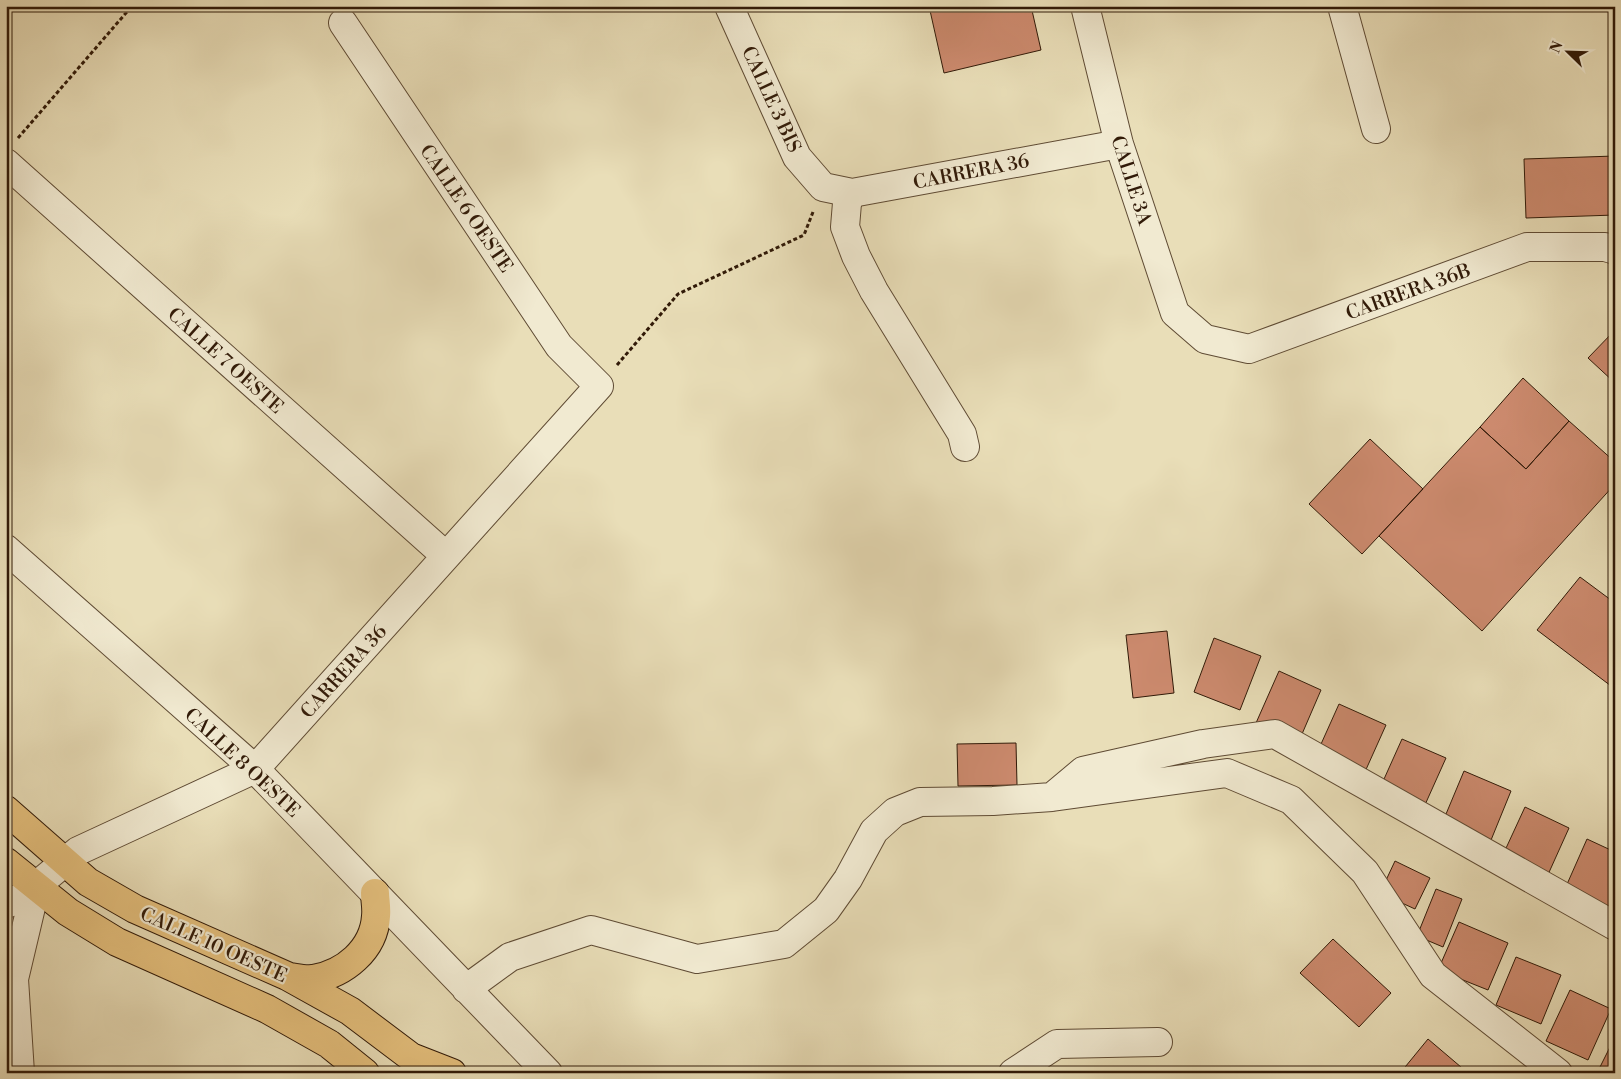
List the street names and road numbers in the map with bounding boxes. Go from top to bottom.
street label: CALLE 3 BIS [736,42,806,156]
street label: CALLE 3A [1105,133,1157,229]
street label: CALLE 6 OESTE [414,140,518,277]
street label: CARRERA 36 [911,149,1031,195]
street label: CARRERA 36B [1343,258,1474,326]
street label: CALLE 7 OESTE [162,302,288,419]
street label: CARRERA 36 [295,620,392,723]
street label: CALLE 8 OESTE [179,703,305,823]
street label: CALLE 10 OESTE [136,902,291,988]

